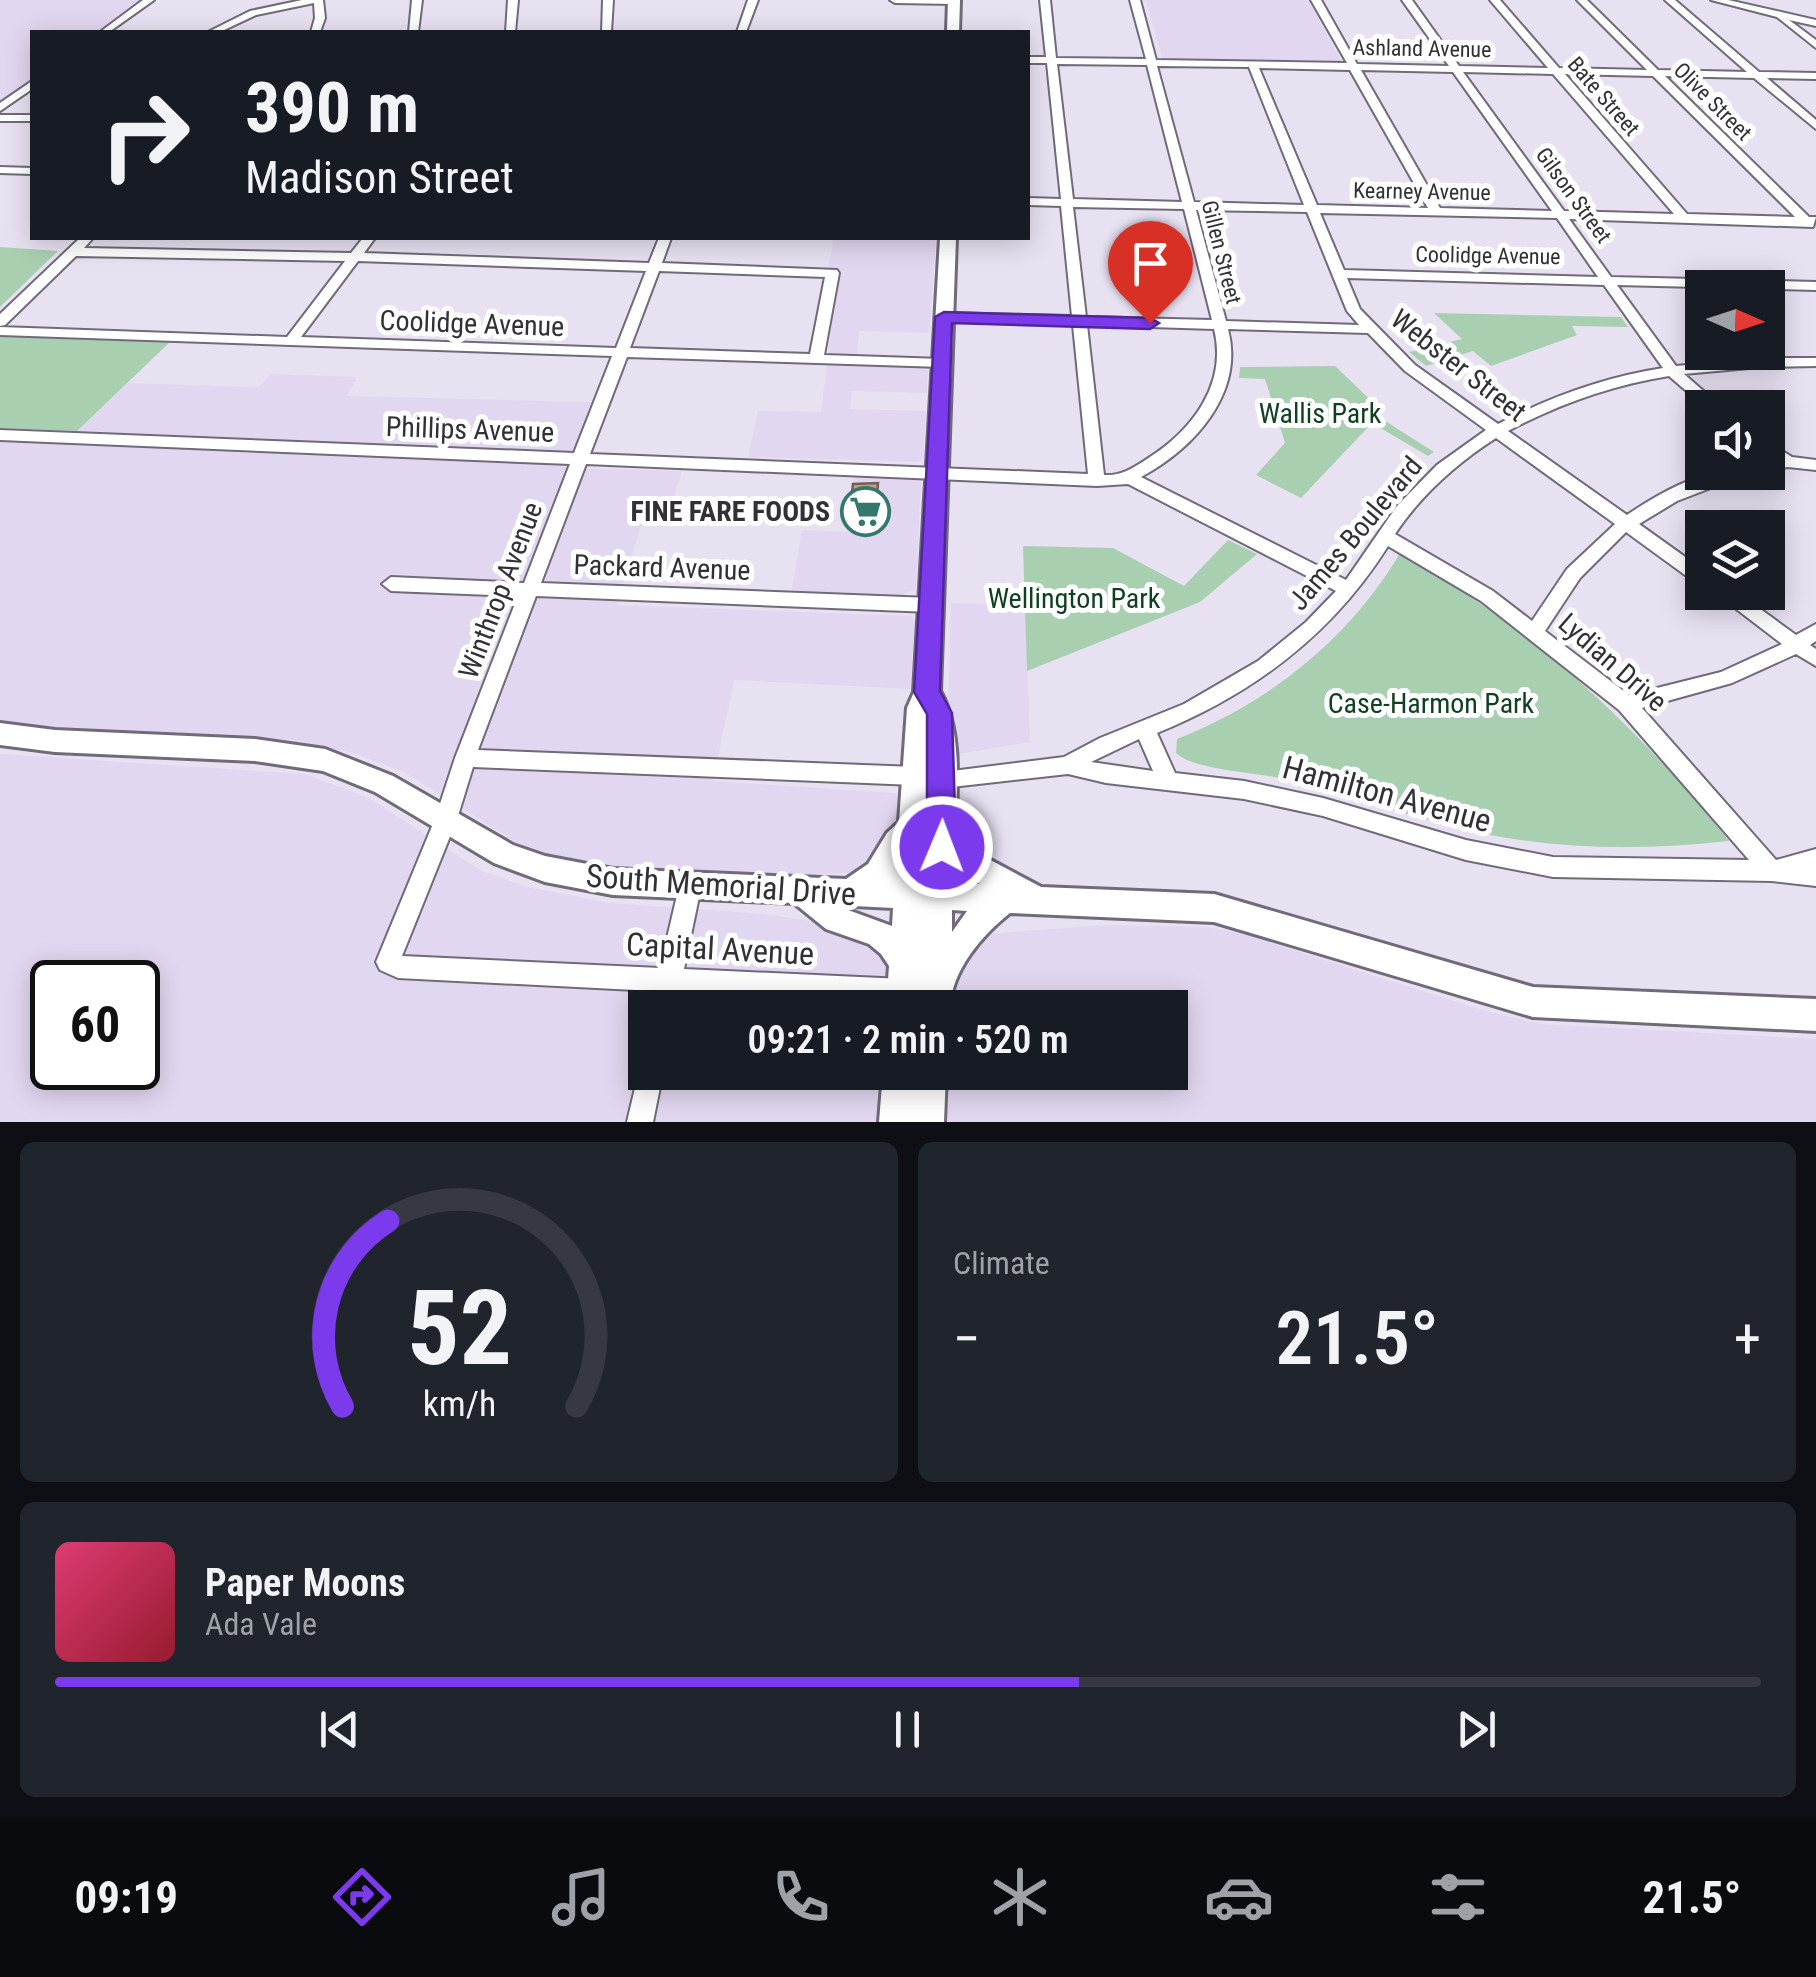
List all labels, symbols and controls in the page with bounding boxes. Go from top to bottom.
street label: Ashland Avenue [1352,35,1492,62]
street label: Bate Street [1563,52,1645,141]
street label: Olive Street [1669,57,1757,145]
text: 390 m [245,67,419,149]
icon: right [80,70,210,200]
street label: Gilson Street [1531,143,1616,248]
text: Madison Street [245,151,514,204]
street label: Kearney Avenue [1353,178,1491,205]
street label: Gillen Street [1197,198,1246,306]
pin [1108,221,1193,324]
icon: arrive [1123,236,1178,291]
street label: Coolidge Avenue [1415,242,1561,269]
north arrow [1685,270,1785,370]
map controls [1685,270,1785,610]
street label: Webster Street [1384,302,1533,428]
street label: Coolidge Avenue [379,304,565,343]
button: sound [1685,390,1785,490]
park label: Wallis Park [1259,397,1382,430]
street label: Phillips Avenue [385,410,555,449]
street label: James Boulevard [1282,450,1429,617]
supermarket icon: FINE FARE FOODS [839,485,891,537]
place label: FINE FARE FOODS [631,495,830,528]
street label: Winthrop Avenue [452,497,549,683]
button: layers [1685,510,1785,610]
street label: Packard Avenue [573,548,751,587]
park label: Wellington Park [988,582,1161,615]
street label: Lydian Drive [1552,606,1674,718]
park label: Case-Harmon Park [1328,687,1535,720]
street label: Hamilton Avenue [1279,748,1495,840]
position arrow [890,795,994,899]
street label: South Memorial Drive [585,857,857,913]
street label: Capital Avenue [625,925,815,973]
speed limit sign: 60 [30,960,160,1090]
text: 09:21 · 2 min · 520 m [748,1018,1068,1062]
text: Climate [953,1244,1050,1282]
text: 52 [406,1268,512,1389]
text: 21.5° [1275,1294,1439,1382]
text: − [953,1307,981,1371]
text: + [1734,1307,1761,1371]
text: km/h [422,1383,496,1425]
text: Paper Moons [205,1561,405,1605]
text: Ada Vale [205,1605,317,1643]
icon: previous [312,1702,367,1757]
icon: pause [880,1702,935,1757]
icon: next [1449,1702,1504,1757]
icon: directions [327,1862,397,1932]
icon: music [546,1862,616,1932]
icon: phone [766,1862,836,1932]
icon: climate [985,1862,1055,1932]
icon: car [1204,1862,1274,1932]
icon: filters [1423,1862,1493,1932]
text: 09:19 [75,1871,178,1924]
text: 21.5° [1643,1871,1741,1924]

